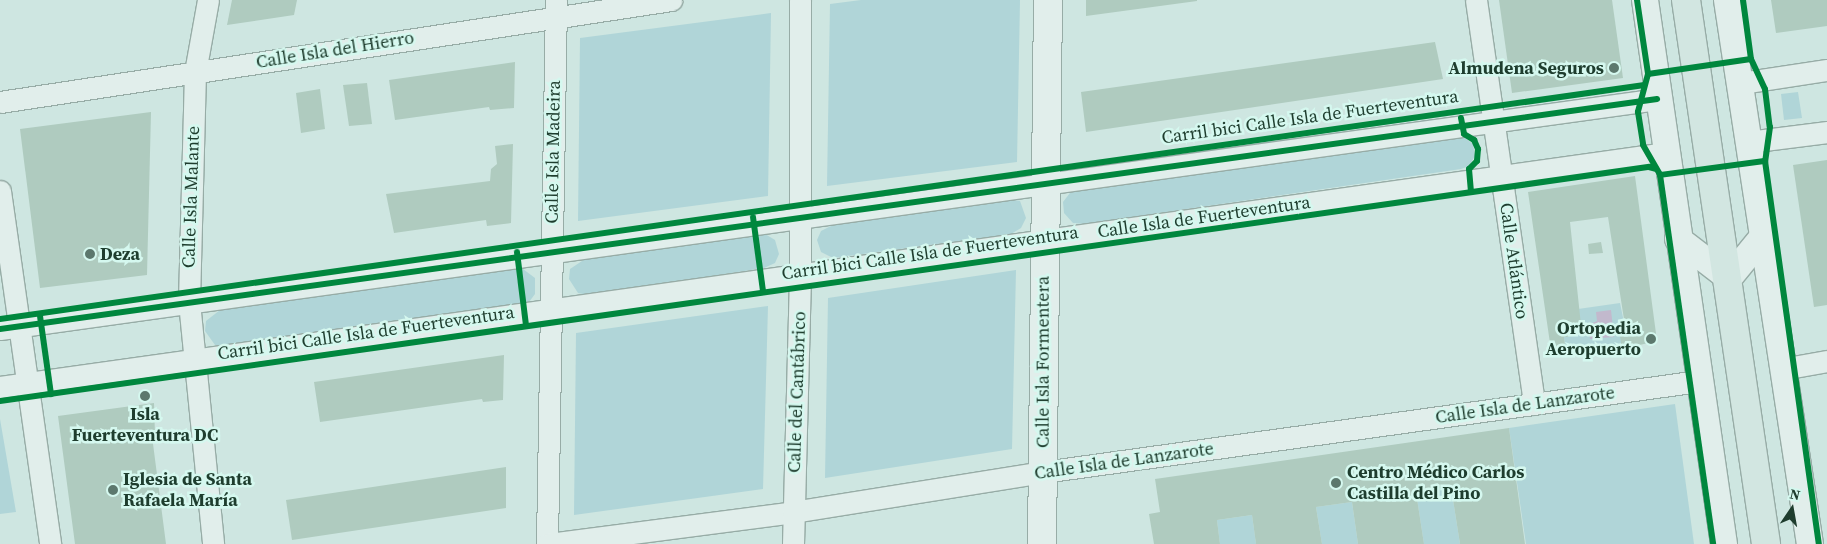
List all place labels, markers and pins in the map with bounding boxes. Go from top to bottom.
place label: Almudena Seguros [1448,57,1604,79]
marker: Almudena Seguros [1608,62,1620,74]
place label: Deza [100,243,140,265]
marker: Deza [84,248,96,260]
place label: Ortopedia Aeropuerto [1546,318,1641,360]
marker: Ortopedia Aeropuerto [1645,333,1657,345]
marker: Isla Fuerteventura DC [139,390,151,402]
place label: Isla Fuerteventura DC [72,404,218,446]
place label: Centro Médico Carlos Castilla del Pino [1347,462,1524,504]
place label: Iglesia de Santa Rafaela María [123,469,252,512]
marker: Centro Médico Carlos Castilla del Pino [1329,476,1343,490]
marker: Iglesia de Santa Rafaela María [107,484,119,496]

